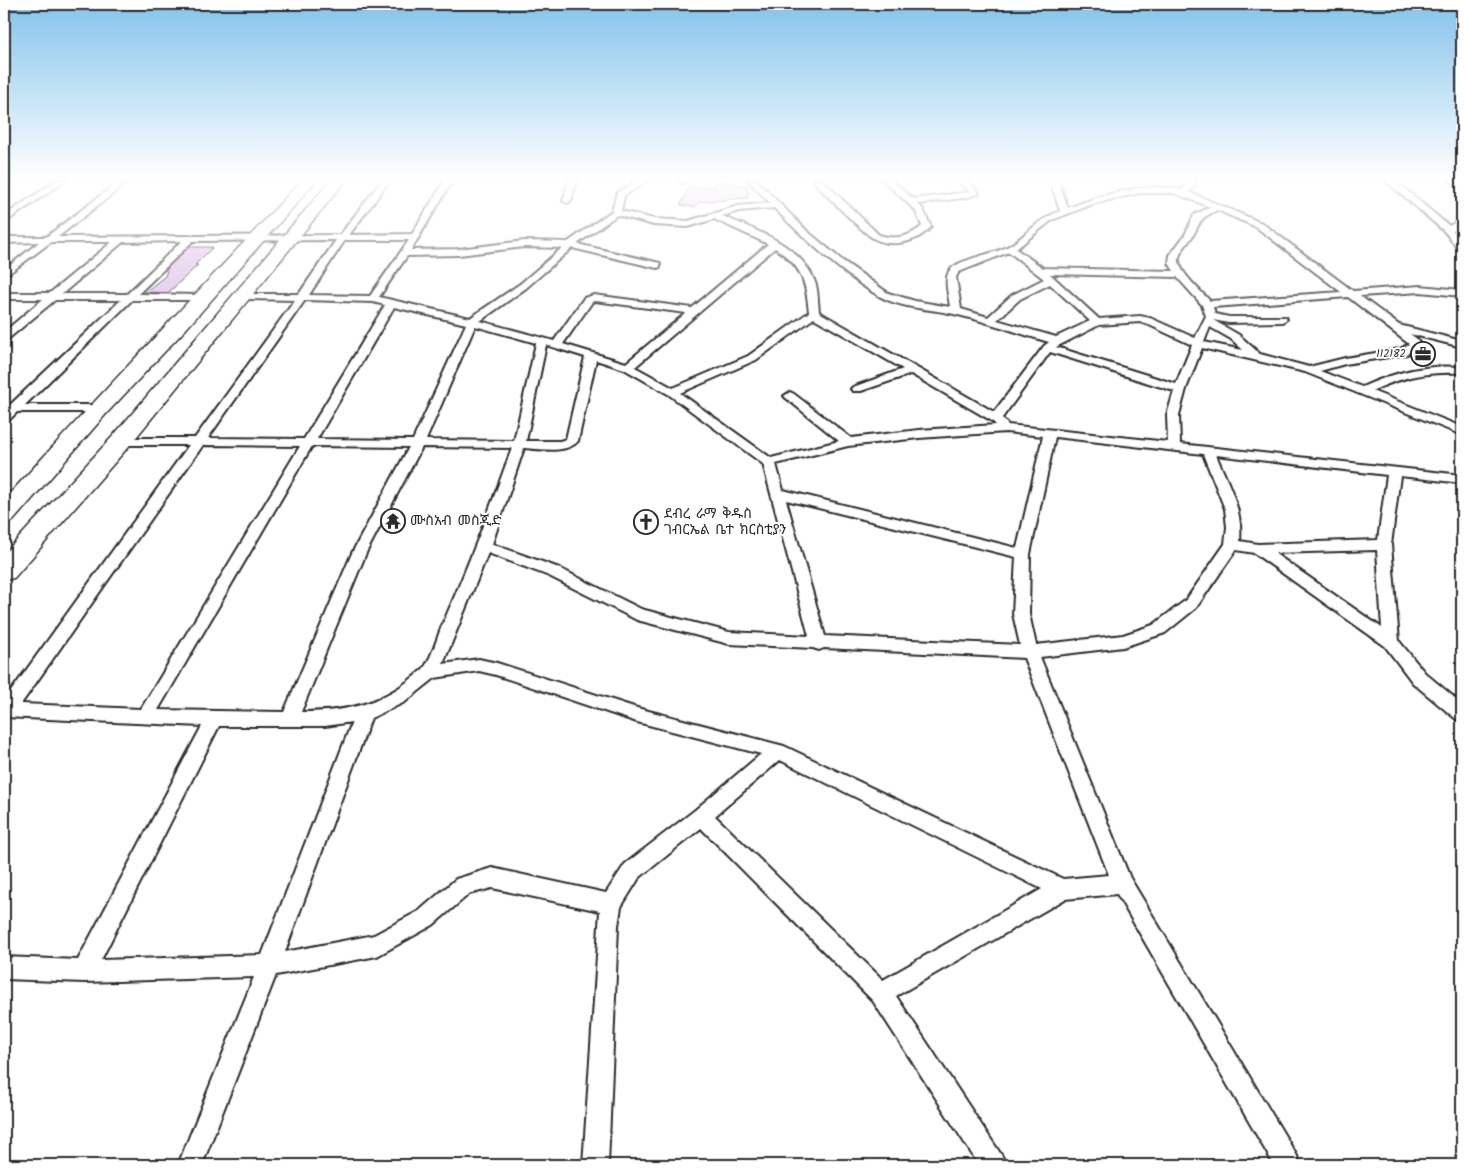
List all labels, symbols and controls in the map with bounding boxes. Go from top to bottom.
office icon: 112182 [1410,341,1436,367]
place label: 112182 [1376,345,1406,363]
place label: ደብረ ራማ ቅዱስ ገብርኤል ቤተ ክርስቲያን [664,503,787,541]
temple icon: ሙስአብ መስጂድ [380,508,406,534]
church icon: ደብረ ራማ ቅዱስ ገብርኤል ቤተ ክርስቲያን [633,509,659,535]
place label: ሙስአብ መስጂድ [410,510,502,532]

